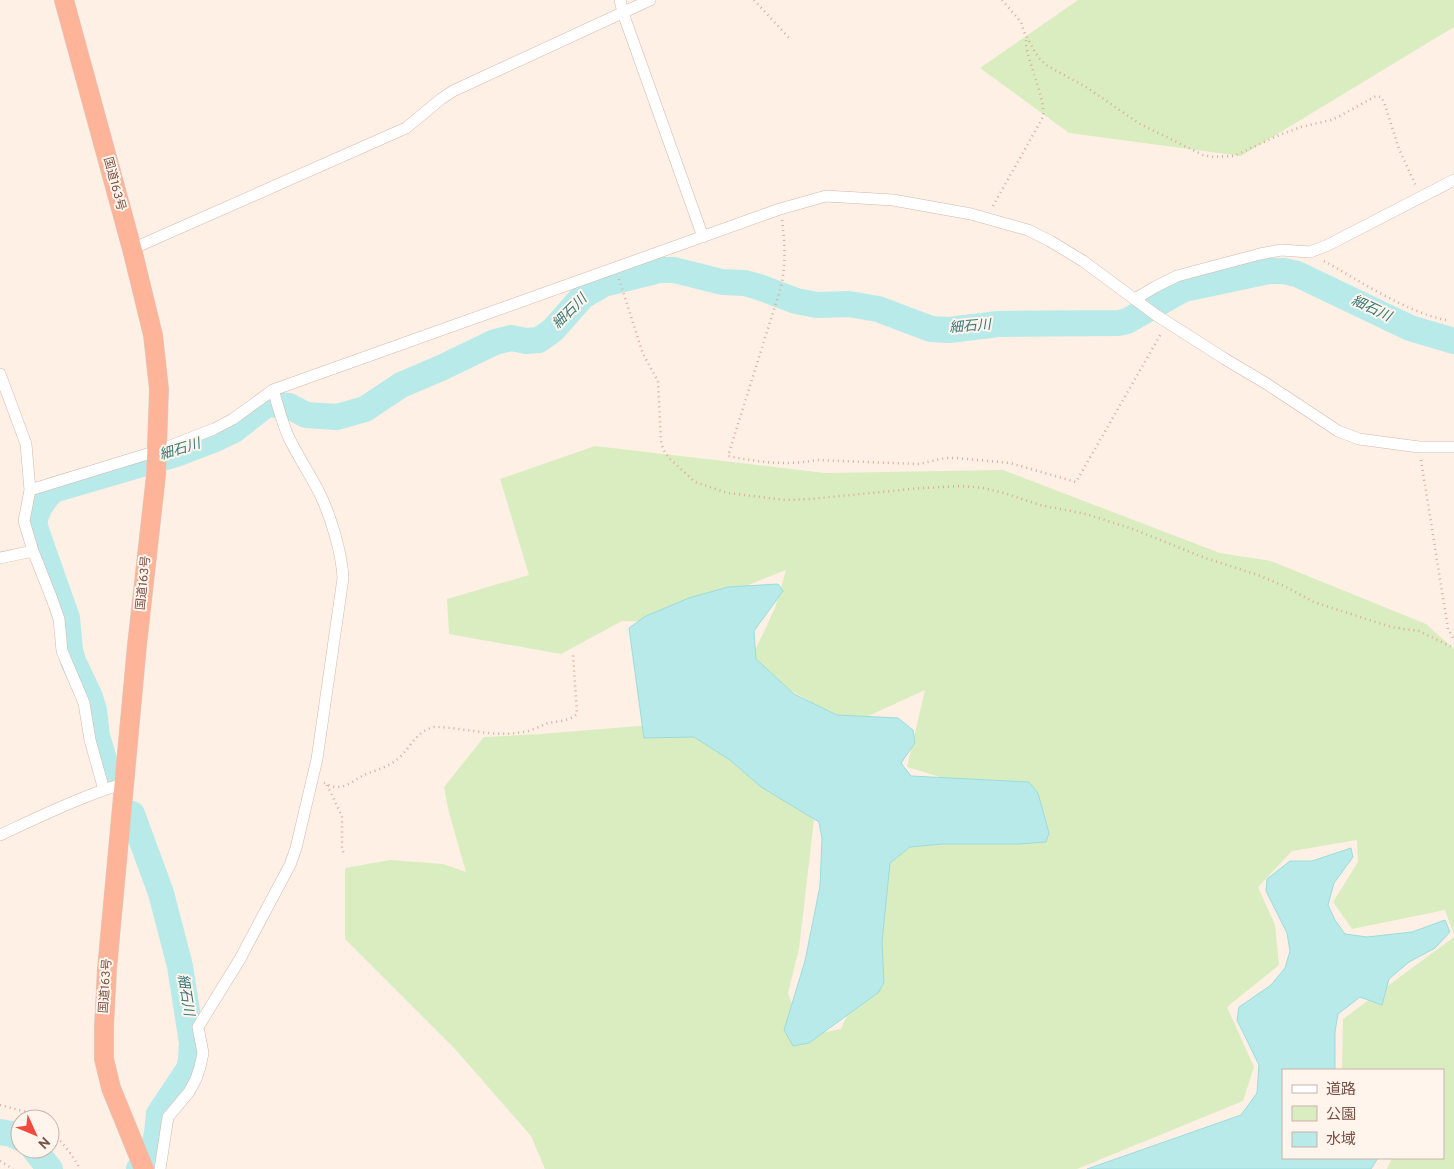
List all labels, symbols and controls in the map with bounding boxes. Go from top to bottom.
street label: 国道163号 [99,155,129,213]
water label: 細石川 [549,290,592,333]
water label: 細石川 [1348,292,1395,326]
water label: 細石川 [948,317,994,337]
water label: 細石川 [157,435,204,464]
street label: 国道163号 [133,555,155,611]
street label: 国道163号 [96,958,116,1014]
water label: 細石川 [173,973,197,1019]
legend [1282,1069,1444,1159]
text: 道路 [1326,1081,1356,1100]
text: 公園 [1326,1106,1356,1125]
north arrow [10,1109,60,1159]
text: 水域 [1326,1131,1356,1150]
text: N [34,1132,53,1152]

